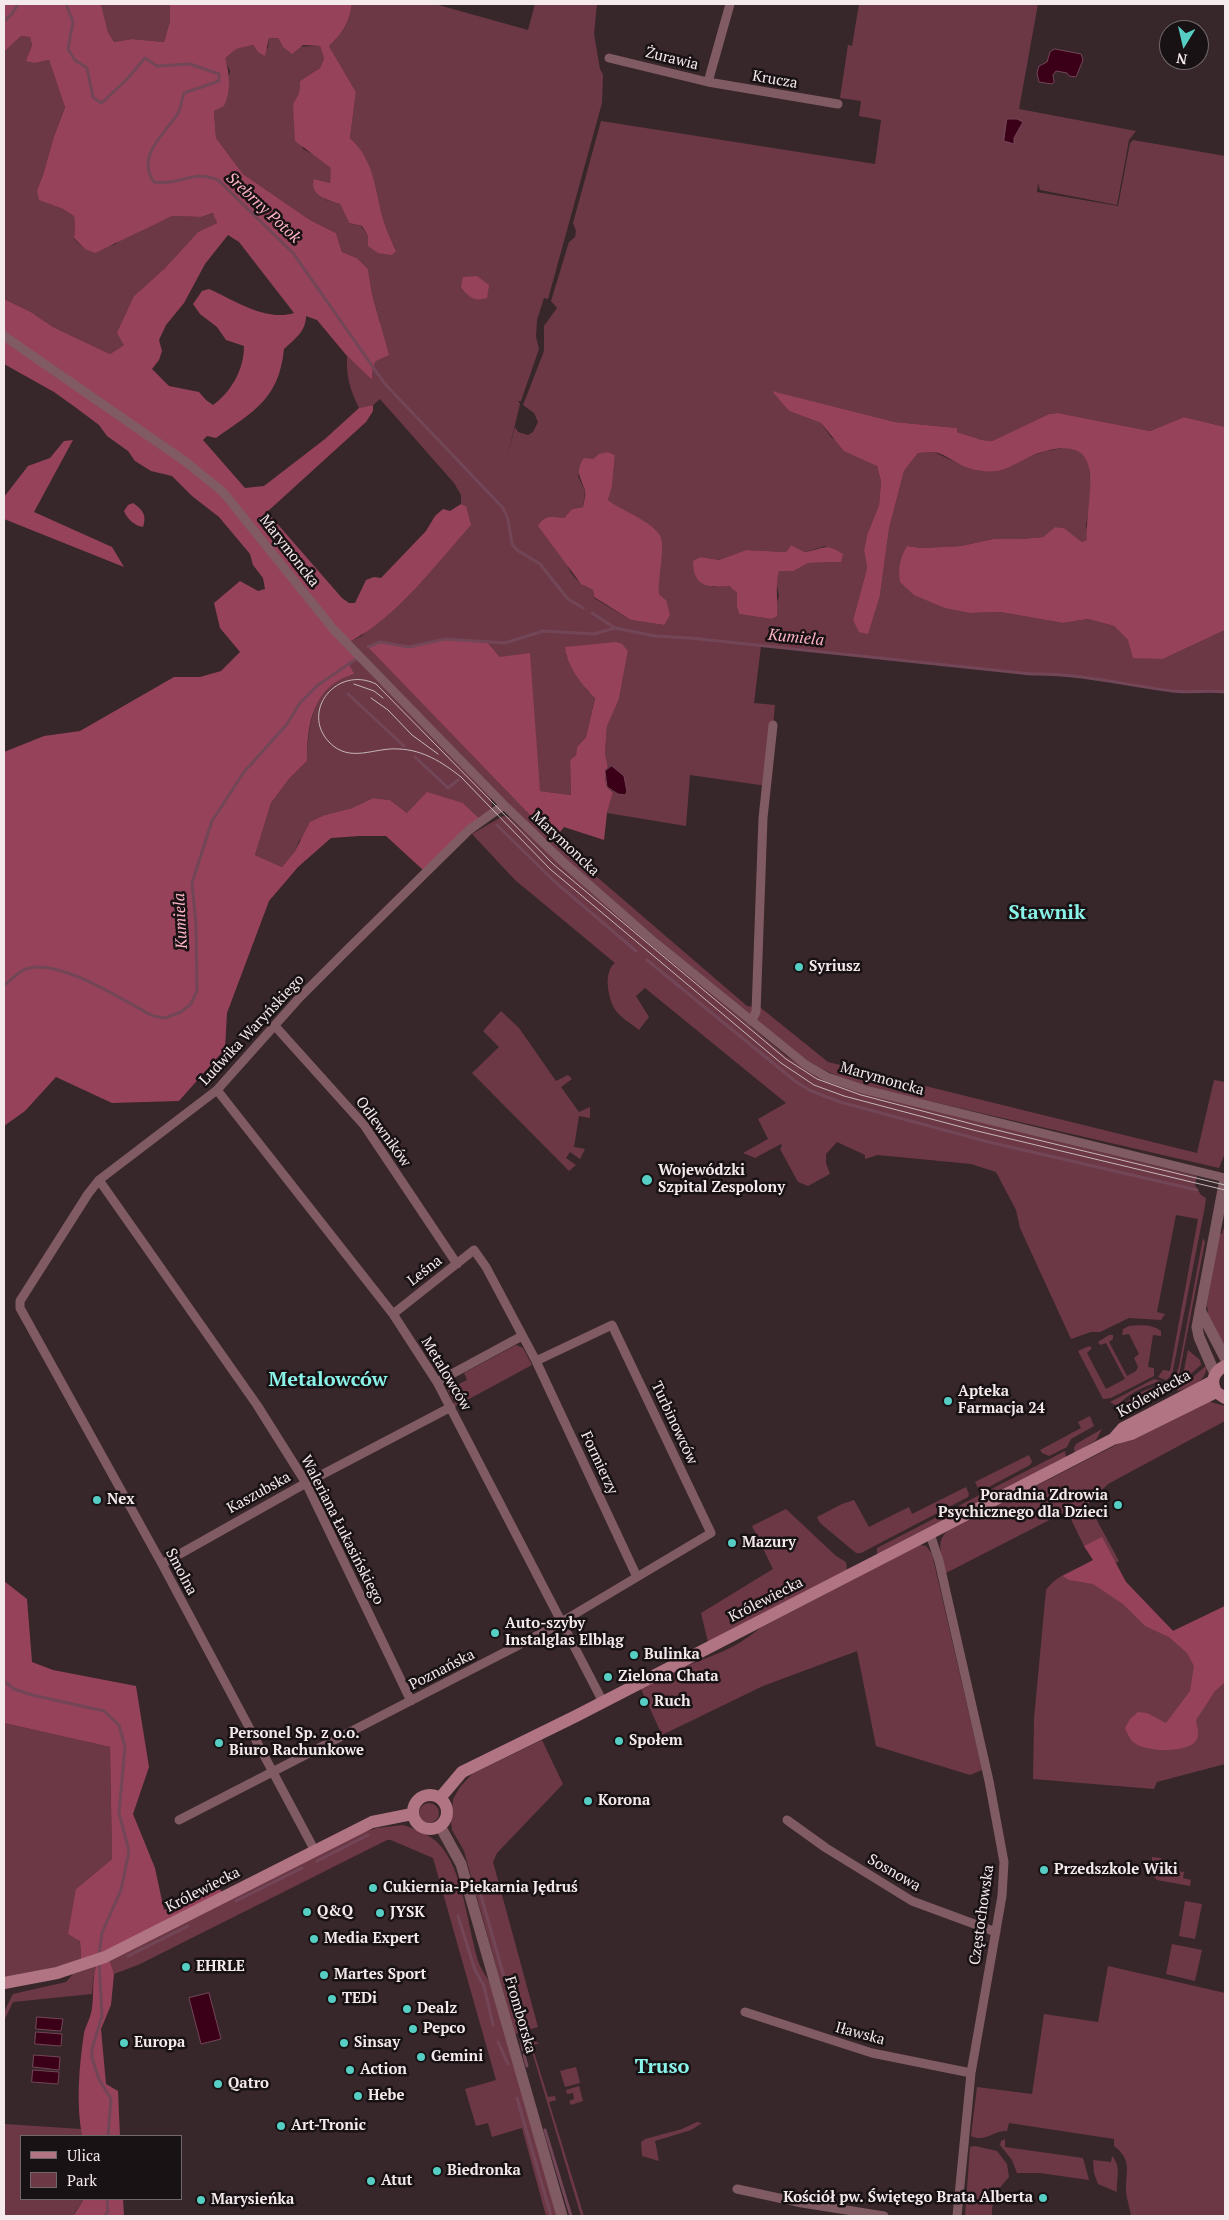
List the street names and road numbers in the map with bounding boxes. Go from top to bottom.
street label: Żurawia [644,44,700,74]
street label: Krucza [751,67,799,93]
street label: Marymoncka [255,511,323,591]
street label: Marymoncka [527,808,603,880]
street label: Ludwika Waryńskiego [196,971,308,1089]
street label: Marymoncka [838,1058,926,1100]
street label: Odlewników [351,1093,415,1171]
street label: Leśna [404,1252,446,1290]
street label: Metalowców [417,1334,475,1414]
street label: Królewiecka [1114,1366,1194,1422]
street label: Turbinowców [647,1379,701,1467]
street label: Formierzy [577,1429,621,1497]
street label: Waleriana Łukasińskiego [296,1452,388,1608]
street label: Kaszubska [224,1468,294,1518]
street label: Smolna [161,1546,201,1598]
street label: Królewiecka [726,1574,806,1626]
street label: Poznańska [406,1646,478,1694]
street label: Sosnowa [864,1851,924,1895]
street label: Królewiecka [163,1864,243,1916]
street label: Częstochowska [966,1864,998,1966]
street label: Fromborska [500,1974,540,2056]
street label: Iławska [833,2019,887,2049]

